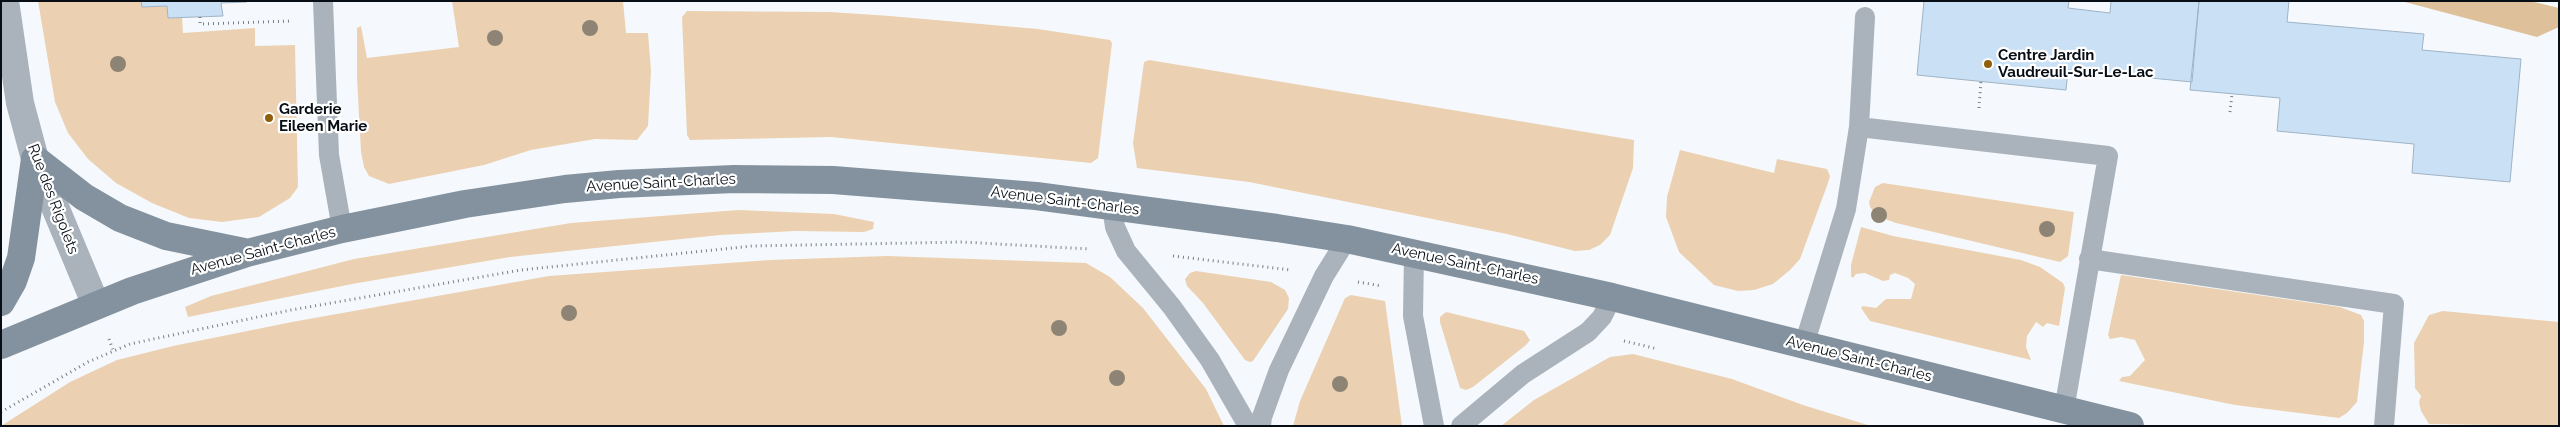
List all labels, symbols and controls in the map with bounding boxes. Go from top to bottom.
place label: Centre Jardin Vaudreuil-Sur-Le-Lac [1998,46,2154,81]
marker: Centre Jardin Vaudreuil-Sur-Le-Lac [1982,58,1994,70]
place label: Garderie Eileen Marie [279,100,367,135]
marker: Garderie Eileen Marie [263,112,275,124]
street label: Rue des Rigolets [24,141,82,257]
street label: Avenue Saint-Charles [586,170,736,196]
street label: Avenue Saint-Charles [990,183,1140,219]
street label: Avenue Saint-Charles [188,223,338,279]
street label: Avenue Saint-Charles [1390,240,1540,288]
street label: Avenue Saint-Charles [1784,332,1934,386]

